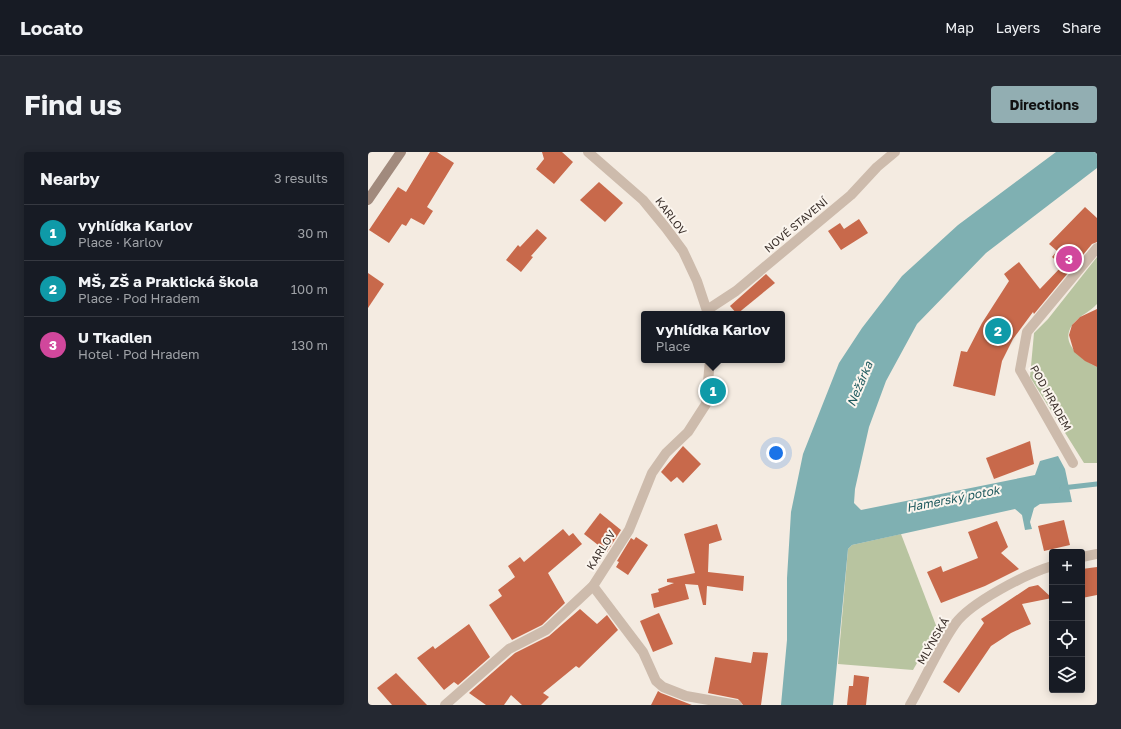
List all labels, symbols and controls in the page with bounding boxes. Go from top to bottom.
text: Locato [20,16,83,39]
text: Map [945,19,974,36]
text: Layers [996,19,1040,36]
text: Share [1062,19,1101,36]
button: Directions [991,86,1097,123]
text: Find us [24,88,122,121]
text: Nearby [40,168,100,189]
text: 3 results [274,170,328,186]
street label: KARLOV [653,194,690,238]
street label: NOVÉ STAVENÍ [762,194,830,255]
text: vyhlídka Karlov [78,216,193,234]
text: 1 [50,225,56,241]
text: 30 m [298,225,328,241]
text: Place · Karlov [78,234,163,250]
pin: 3 [1056,244,1082,274]
text: MŠ, ZŠ a Praktická škola [78,272,258,290]
text: 2 [49,281,57,297]
text: 100 m [291,281,328,297]
text: Place · Pod Hradem [78,290,200,306]
popup [641,311,785,363]
pin: 2 [985,316,1011,346]
text: vyhlídka Karlov [656,320,770,338]
text: U Tkadlen [78,328,152,346]
text: 3 [49,337,57,353]
text: 130 m [291,337,328,353]
text: Place [656,338,690,354]
text: Hotel · Pod Hradem [78,346,200,362]
water label: Nežárka [843,358,876,408]
street label: POD HRADEM [1028,363,1075,433]
pin: 1 [700,376,726,406]
your location [766,443,786,463]
water label: Hamerský potok [905,482,1002,515]
street label: KARLOV [583,527,618,572]
map controls [1049,549,1085,693]
button: + [1049,549,1085,585]
button: − [1049,585,1085,621]
street label: MLÝNSKÁ [914,614,952,667]
button: locate [1049,621,1085,657]
button: layers [1049,657,1085,693]

